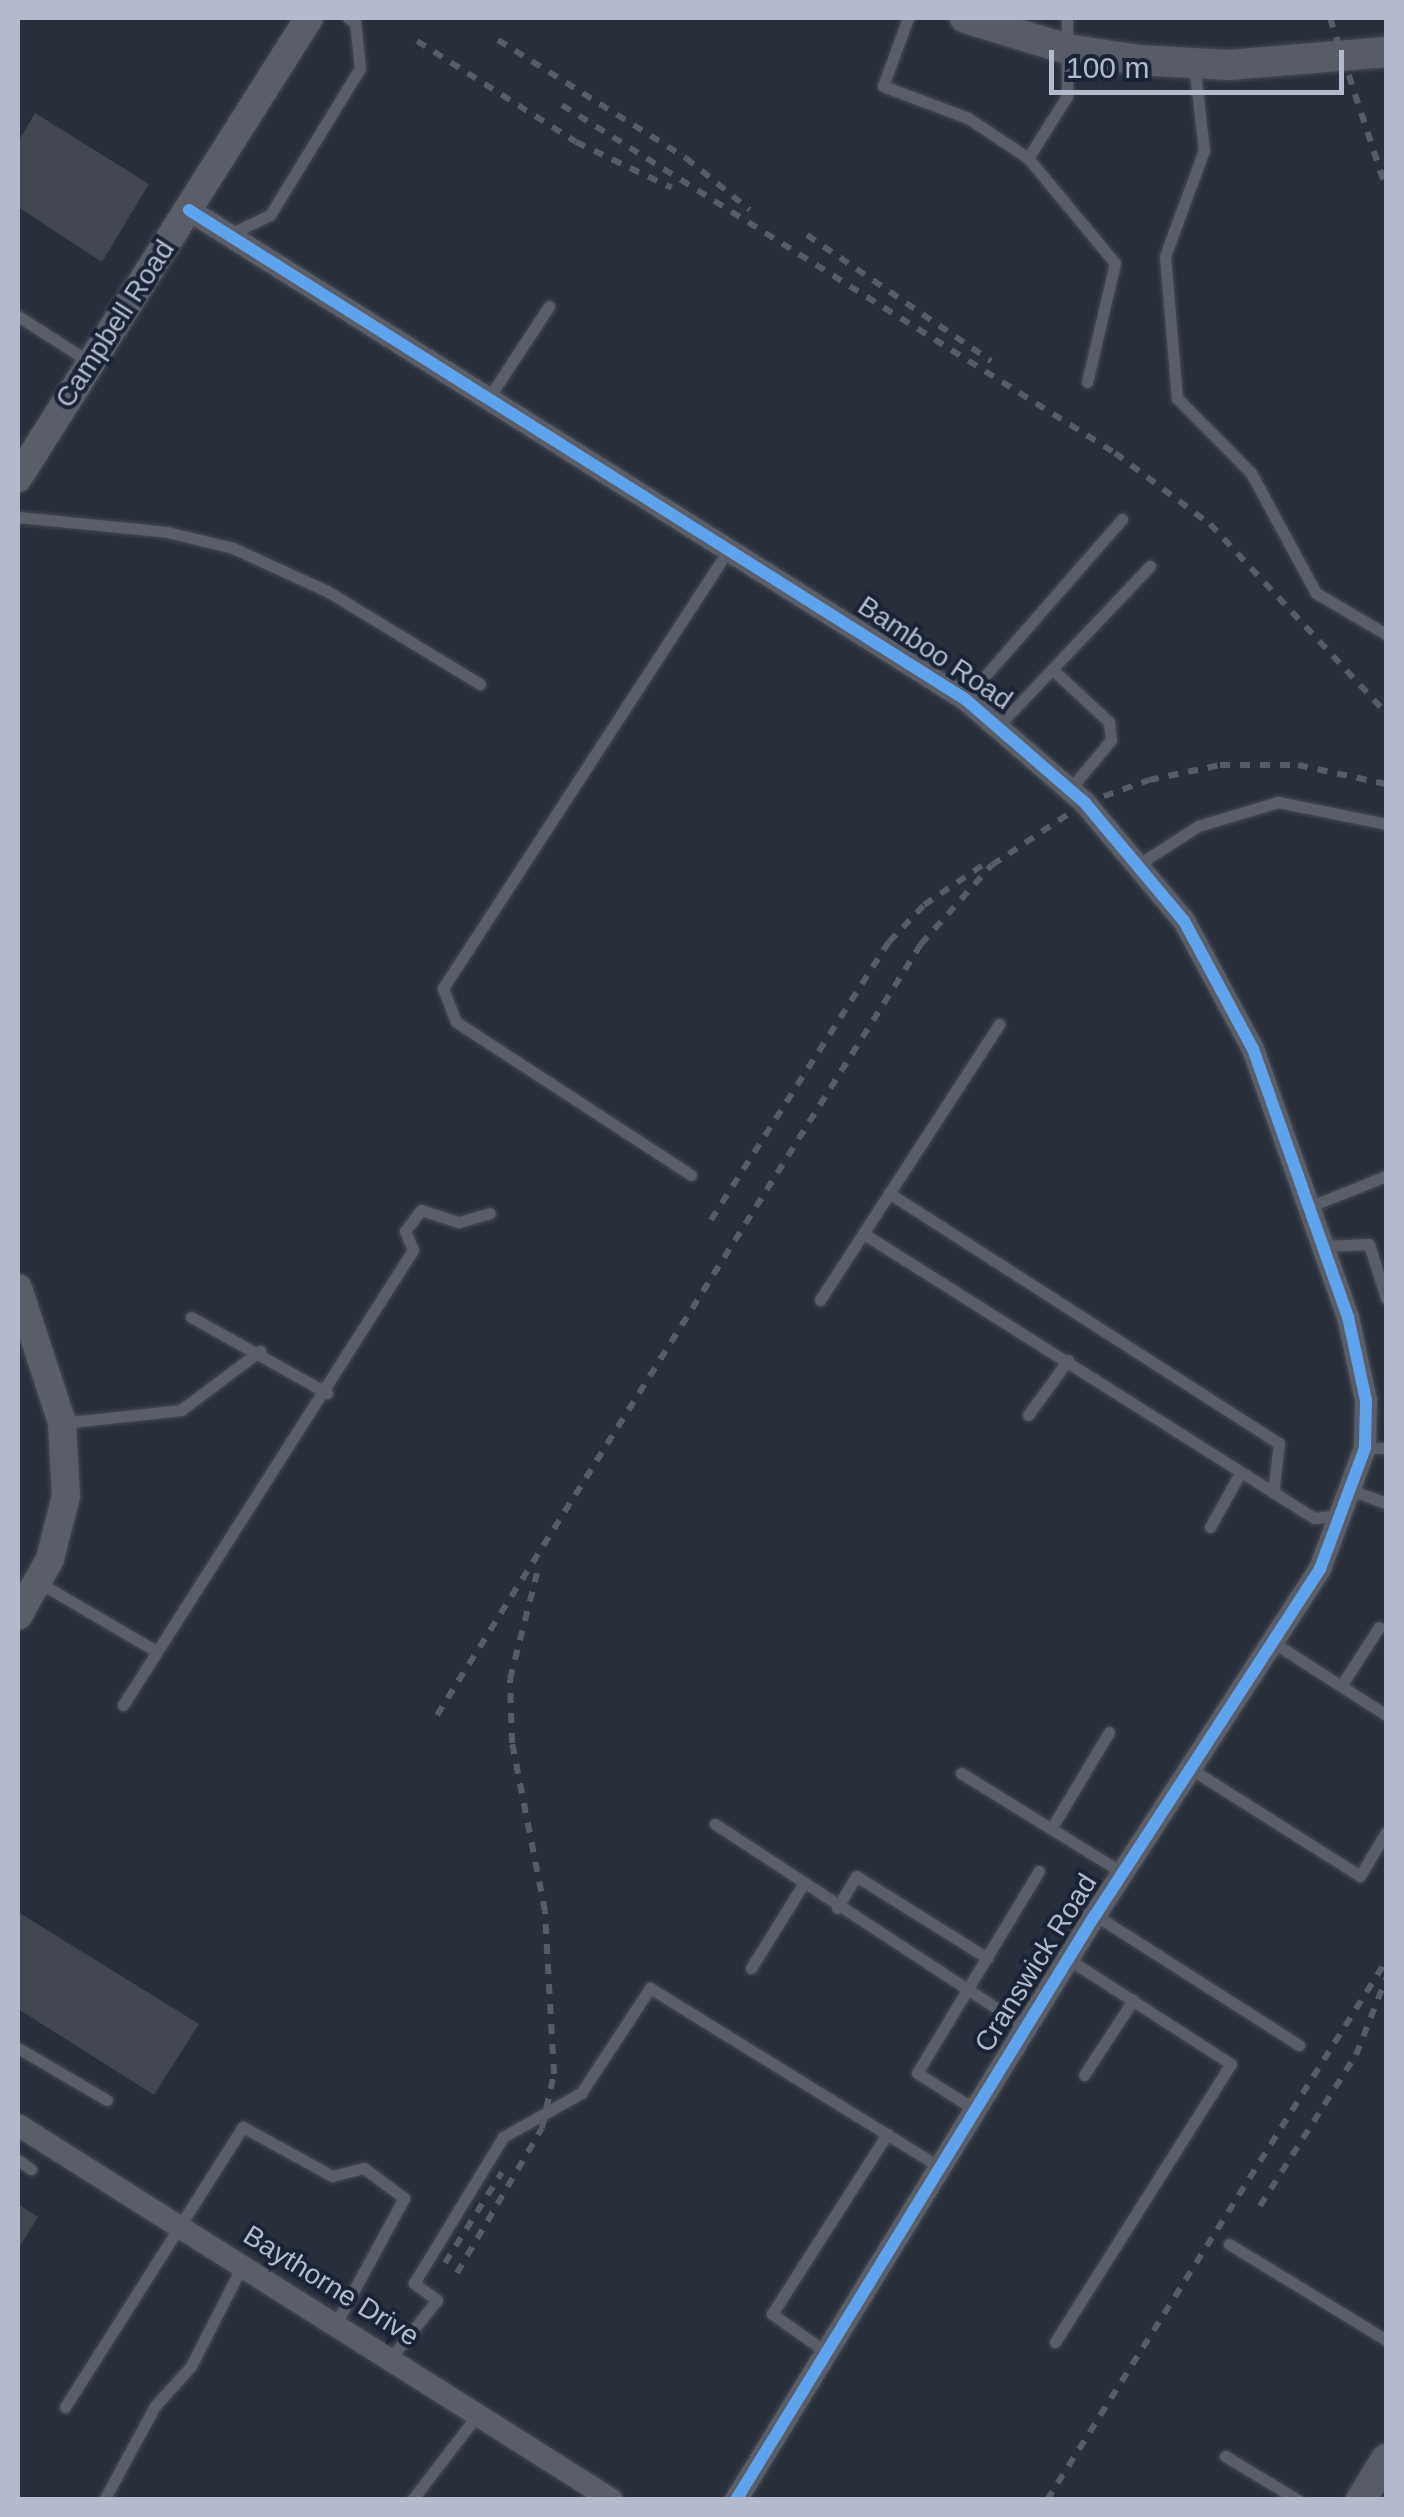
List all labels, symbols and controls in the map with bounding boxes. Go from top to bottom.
scale bar [1054,30,1349,92]
text: 100 m [1066,51,1149,84]
street label: Campbell Road [48,234,182,414]
street label: Bamboo Road [851,589,1019,717]
street label: Cranswick Road [968,1868,1104,2058]
street label: Baythorne Drive [237,2219,425,2353]

